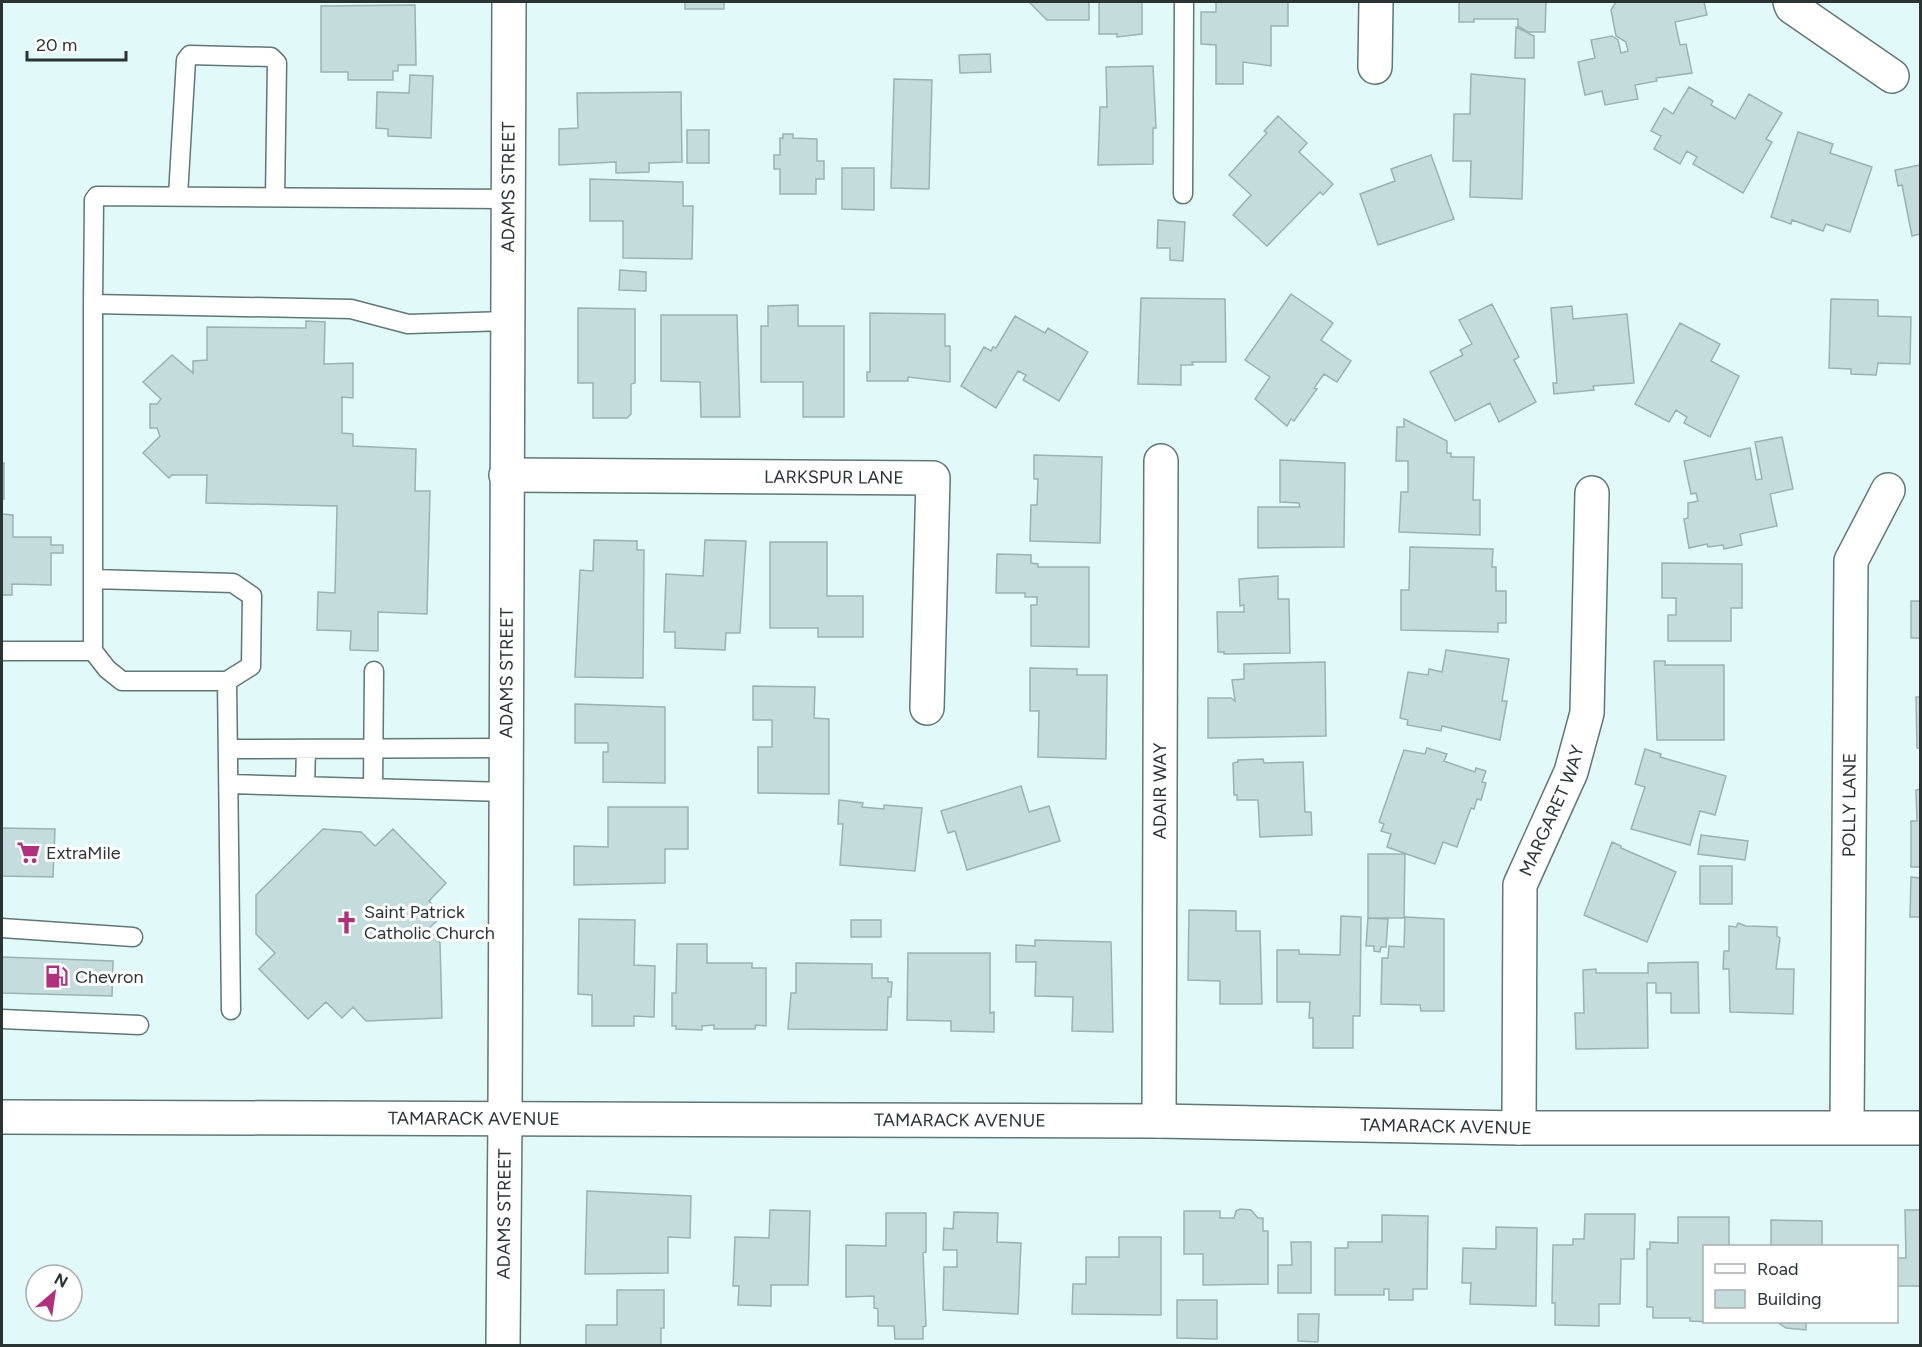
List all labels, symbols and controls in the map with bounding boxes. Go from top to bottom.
scale bar [27,24,126,62]
text: 20 m [36,34,77,56]
street label: ADAMS STREET [497,121,520,253]
street label: LARKSPUR LANE [764,466,904,489]
street label: ADAMS STREET [495,607,518,739]
street label: ADAIR WAY [1149,742,1171,840]
street label: MARGARET WAY [1514,743,1589,880]
street label: POLLY LANE [1838,753,1861,857]
supermarket icon: ExtraMile [15,840,41,866]
place label: ExtraMile [46,842,121,864]
place label: Saint Patrick Catholic Church [364,901,495,944]
church icon: Saint Patrick Catholic Church [333,909,359,935]
fuel station icon: Chevron [44,964,70,990]
place label: Chevron [75,966,144,988]
street label: TAMARACK AVENUE [388,1107,560,1130]
street label: TAMARACK AVENUE [874,1109,1046,1132]
street label: TAMARACK AVENUE [1360,1114,1532,1139]
street label: ADAMS STREET [493,1148,516,1280]
legend [1703,1245,1898,1323]
text: Road [1757,1258,1798,1280]
north arrow [24,1263,84,1323]
text: N [51,1269,71,1292]
text: Building [1757,1288,1822,1310]

